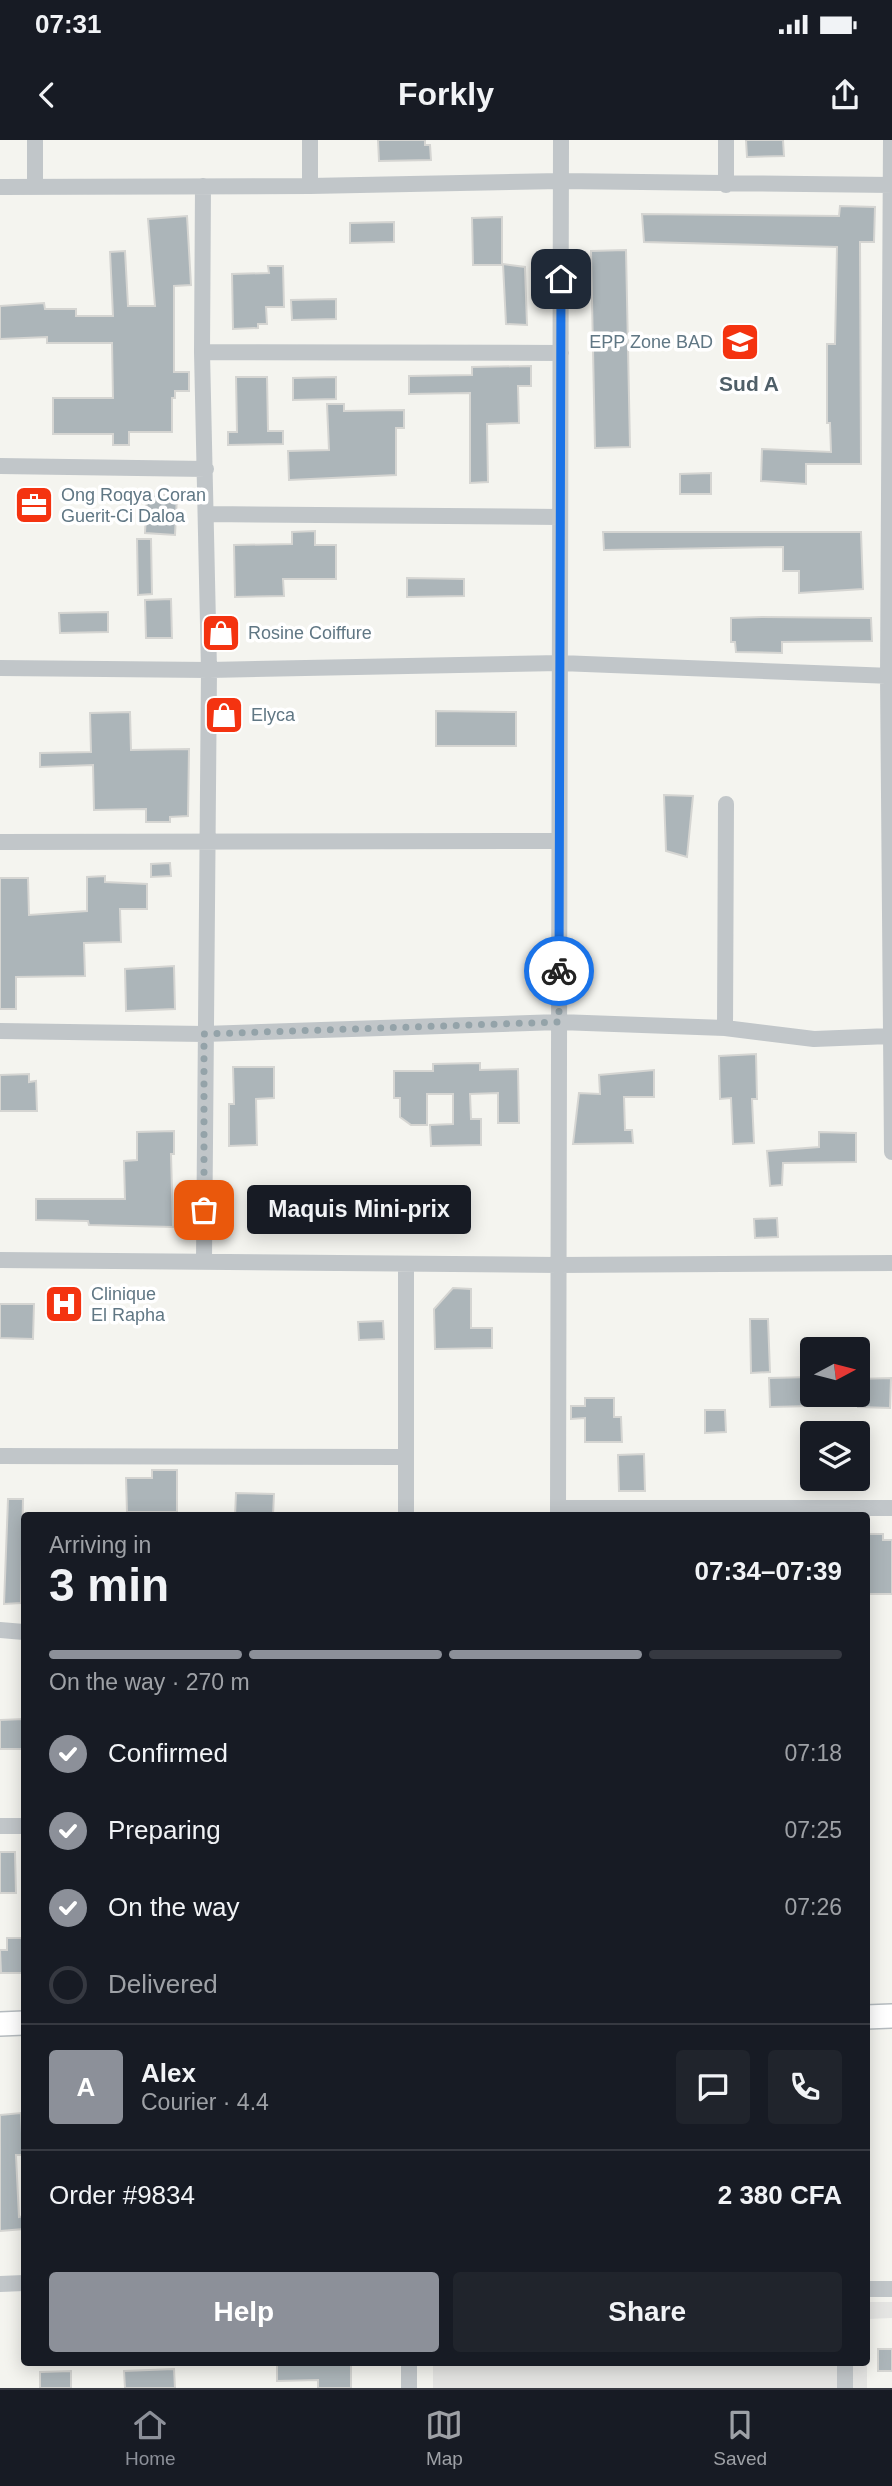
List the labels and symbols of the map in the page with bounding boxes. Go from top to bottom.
pin [531,249,591,309]
school or university icon: EPP Zone BAD [719,321,761,363]
place label: EPP Zone BAD [589,332,713,352]
district label: Sud A [719,372,779,395]
office icon: Ong Roqya Coran Guerit-Ci Daloa [13,484,55,526]
place label: Ong Roqya Coran Guerit-Ci Daloa [61,485,206,526]
shop icon: Rosine Coiffure [200,612,242,654]
place label: Rosine Coiffure [248,623,372,643]
shop icon: Elyca [203,694,245,736]
place label: Elyca [251,705,296,725]
courier [524,936,594,1006]
pin [174,1180,234,1240]
callout: Maquis Mini-prix [246,1186,470,1234]
hospital icon: Clinique El Rapha [43,1283,85,1325]
place label: Clinique El Rapha [91,1284,166,1325]
north arrow [800,1337,870,1407]

